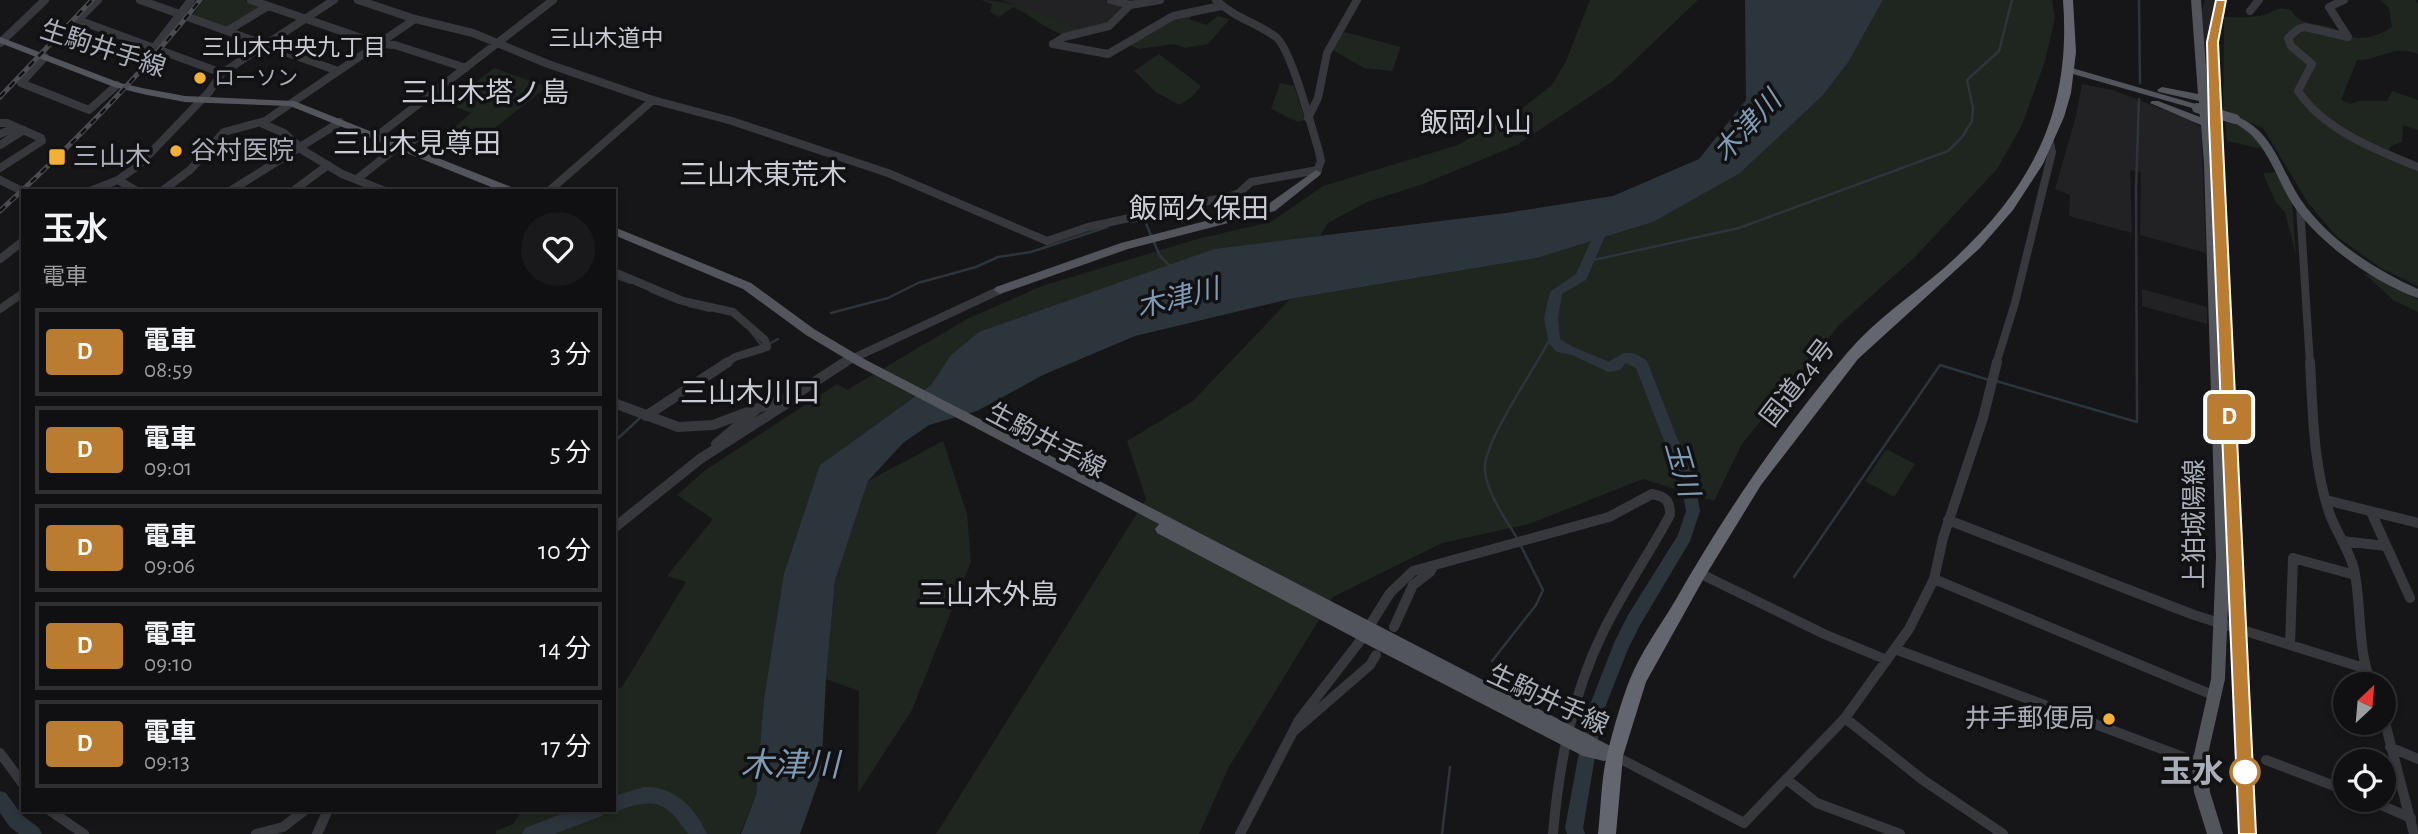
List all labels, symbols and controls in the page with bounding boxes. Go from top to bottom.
street label: 生駒井手線 [37,16,169,81]
district label: 三山木道中 [549,26,664,51]
district label: 三山木中央九丁目 [202,35,386,60]
place label: ローソン [214,68,298,89]
marker: ローソン [192,70,208,86]
district label: 三山木塔ノ島 [401,78,569,108]
water label: 木津川 [1708,83,1789,167]
district label: 飯岡小山 [1420,108,1532,138]
district label: 三山木見尊田 [333,129,501,159]
place label: 谷村医院 [190,137,294,164]
place label: 三山木 [73,143,151,170]
marker: 谷村医院 [168,143,184,159]
marker: 三山木 [47,147,67,167]
district label: 三山木東荒木 [679,160,847,190]
district label: 飯岡久保田 [1129,194,1269,224]
button: heart [521,212,595,286]
text: 玉水 [42,214,108,247]
text: 電車 [42,266,88,289]
water label: 木津川 [1133,273,1225,323]
text: 電車 [144,328,196,354]
street label: 国道24号 [1755,334,1840,431]
text: D [77,340,92,364]
text: 3 分 [550,342,591,368]
text: 08:59 [144,359,193,382]
district label: 三山木川口 [680,378,820,408]
line badge: D [2206,394,2252,440]
street label: 生駒井手線 [982,398,1110,483]
text: D [2221,405,2237,429]
text: 電車 [144,426,196,452]
text: D [77,438,92,462]
water label: 玉川 [1660,438,1704,503]
text: 5 分 [550,440,591,466]
text: 09:01 [144,457,192,480]
street label: 上狛城陽線 [2181,459,2208,589]
text: 電車 [144,524,196,550]
text: D [77,536,92,560]
text: 10 分 [538,538,591,564]
text: 09:06 [144,555,195,578]
district label: 三山木外島 [918,580,1058,610]
text: 電車 [144,622,196,648]
text: D [77,634,92,658]
text: 14 分 [539,636,591,662]
text: 09:10 [144,653,192,676]
street label: 生駒井手線 [1484,660,1613,739]
north arrow [2333,672,2396,735]
map controls [2333,672,2396,812]
place label: 井手郵便局 [1965,705,2095,732]
marker: 井手郵便局 [2101,711,2117,727]
text: 電車 [144,720,196,746]
text: D [77,732,92,756]
text: 17 分 [541,734,591,760]
water label: 木津川 [741,748,843,783]
button: locate [2333,749,2396,812]
text: 09:13 [144,751,190,774]
place label: 玉水 [2160,755,2224,788]
marker: 玉水 [2230,757,2260,787]

